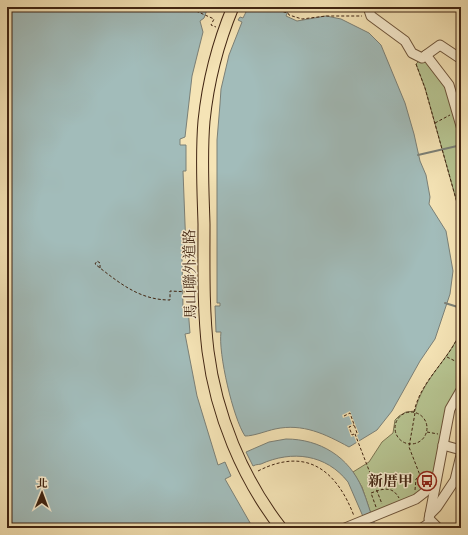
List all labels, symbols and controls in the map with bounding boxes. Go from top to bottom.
street label: 馬山聯外道路 [179,229,201,319]
bus stop icon: 新厝甲 [416,470,438,492]
place label: 新厝甲 [368,471,413,491]
north arrow [22,473,62,513]
text: 北 [37,476,48,491]

